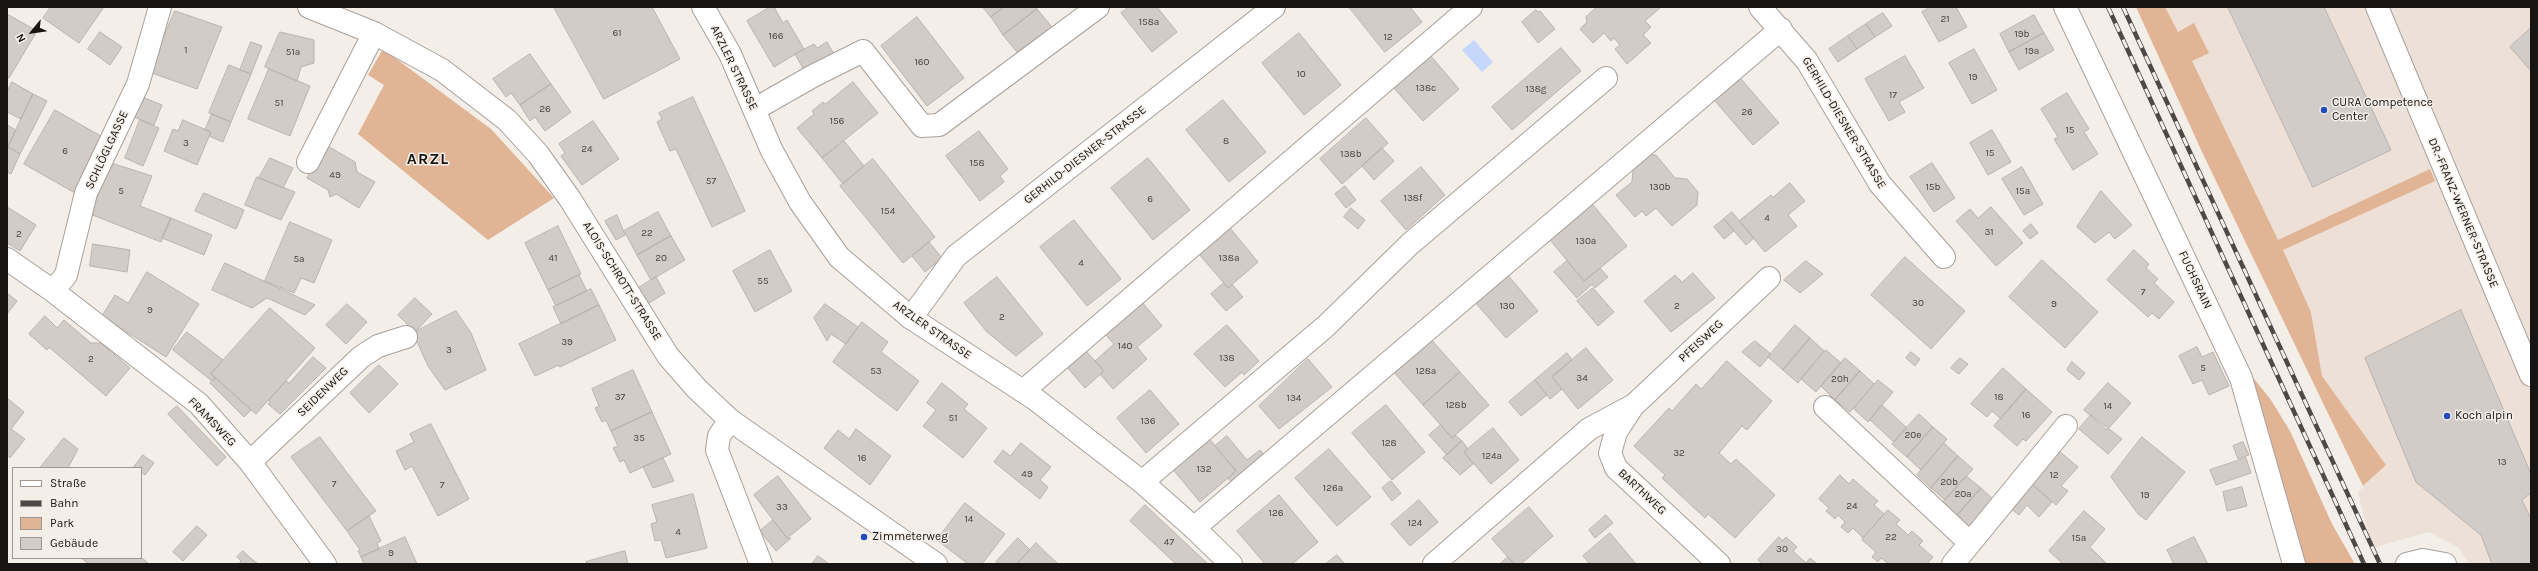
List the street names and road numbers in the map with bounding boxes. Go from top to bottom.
street label: ARZLER STRASSE [707,23,761,113]
street label: GERHILD-DIESNER-STRASSE [1799,54,1889,192]
street label: GERHILD-DIESNER-STRASSE [1021,103,1149,207]
street label: SCHLÖGLGASSE [82,108,132,192]
street label: DR.-FRANZ-WERNER-STRASSE [2425,136,2501,290]
street label: ALOIS-SCHROTT-STRASSE [579,219,665,343]
street label: FUCHSRAIN [2175,249,2215,311]
street label: ARZLER STRASSE [890,298,974,362]
street label: PFEISWEG [1676,317,1726,365]
street label: SEIDENWEG [294,364,352,420]
street label: FRAMSWEG [185,394,239,450]
street label: BARTHWEG [1615,466,1669,518]

